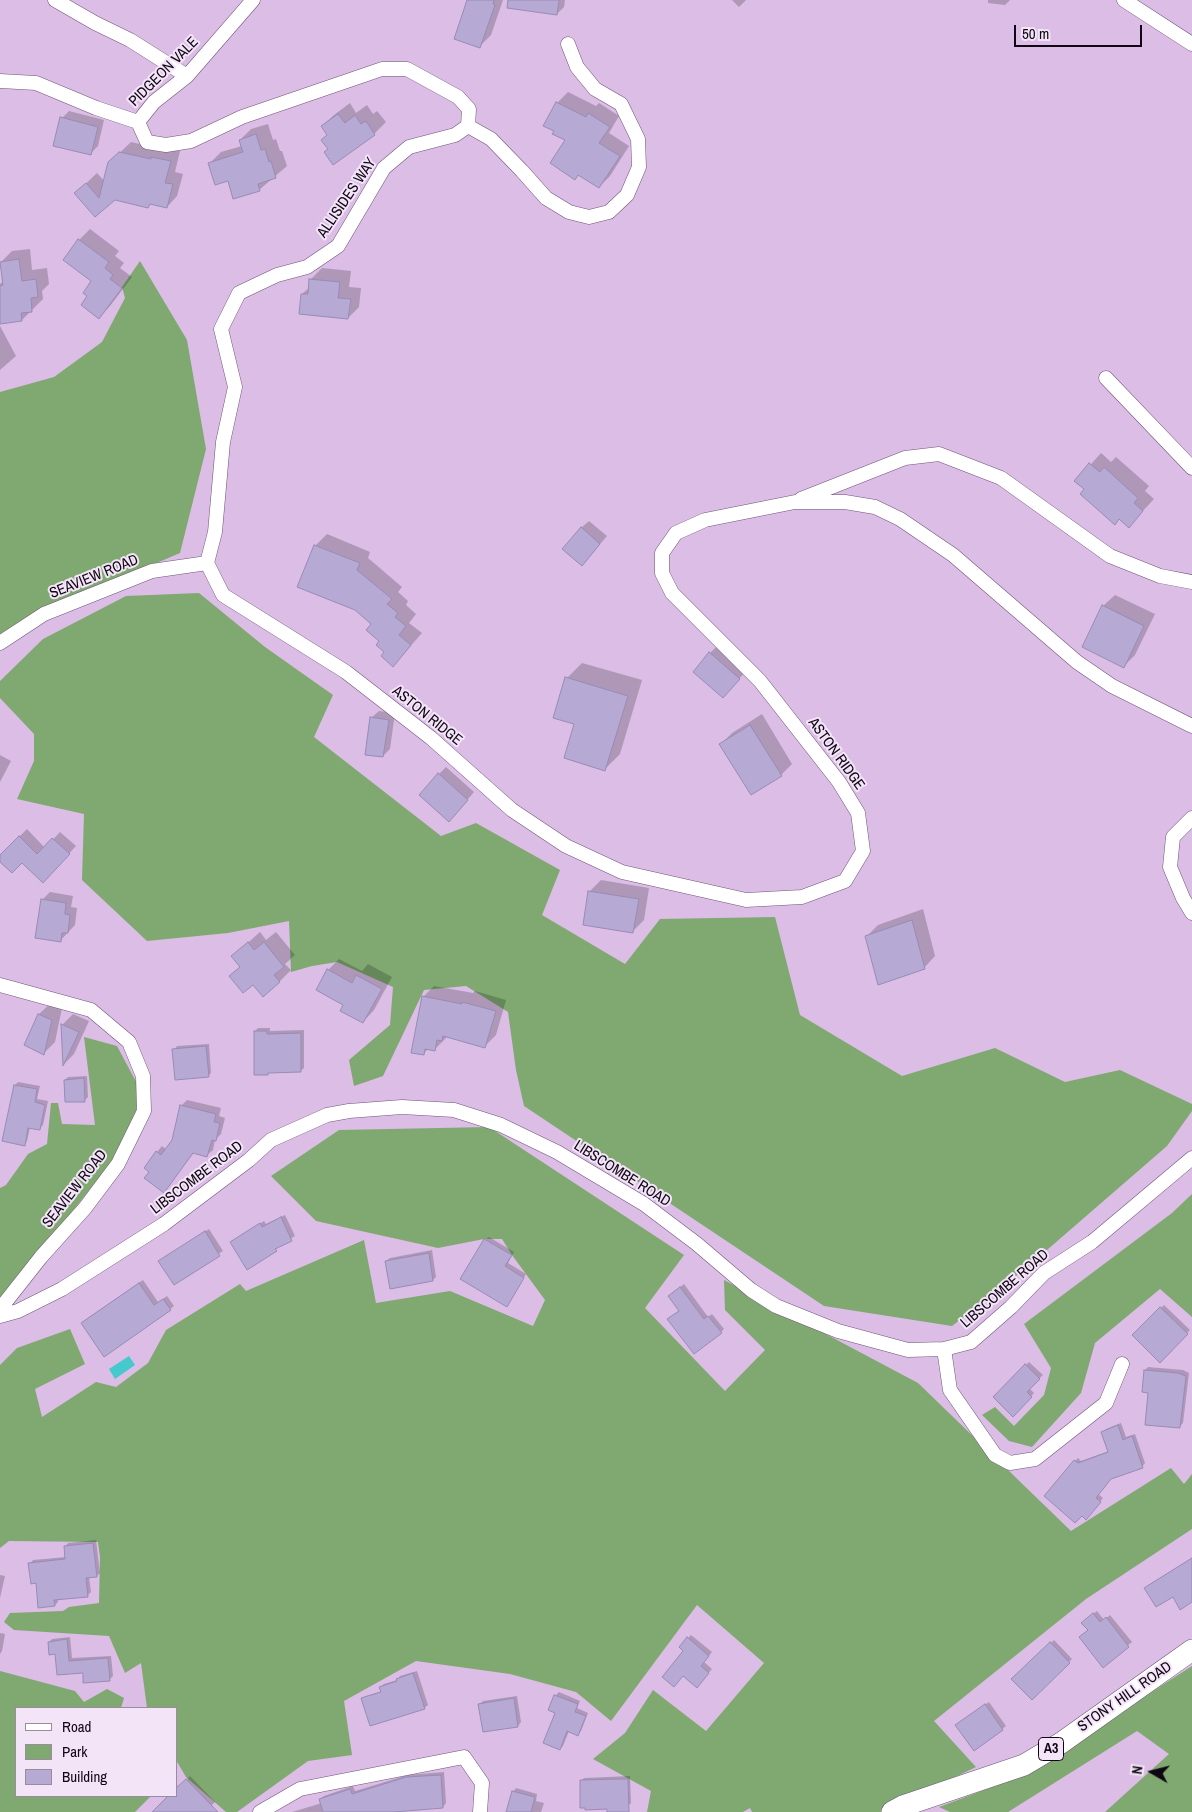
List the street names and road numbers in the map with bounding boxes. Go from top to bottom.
street label: PIDGEON VALE [126,34,202,110]
street label: ALLISIDES WAY [314,155,380,241]
street label: SEAVIEW ROAD [47,551,141,603]
street label: ASTON RIDGE [388,682,466,750]
street label: ASTON RIDGE [804,715,868,793]
street label: LIBSCOMBE ROAD [147,1137,247,1219]
street label: LIBSCOMBE ROAD [570,1137,674,1211]
street label: SEAVIEW ROAD [39,1146,111,1232]
street label: LIBSCOMBE ROAD [957,1246,1053,1332]
street label: STONY HILL ROAD [1075,1658,1175,1736]
road number: A3 [1038,1738,1064,1760]

